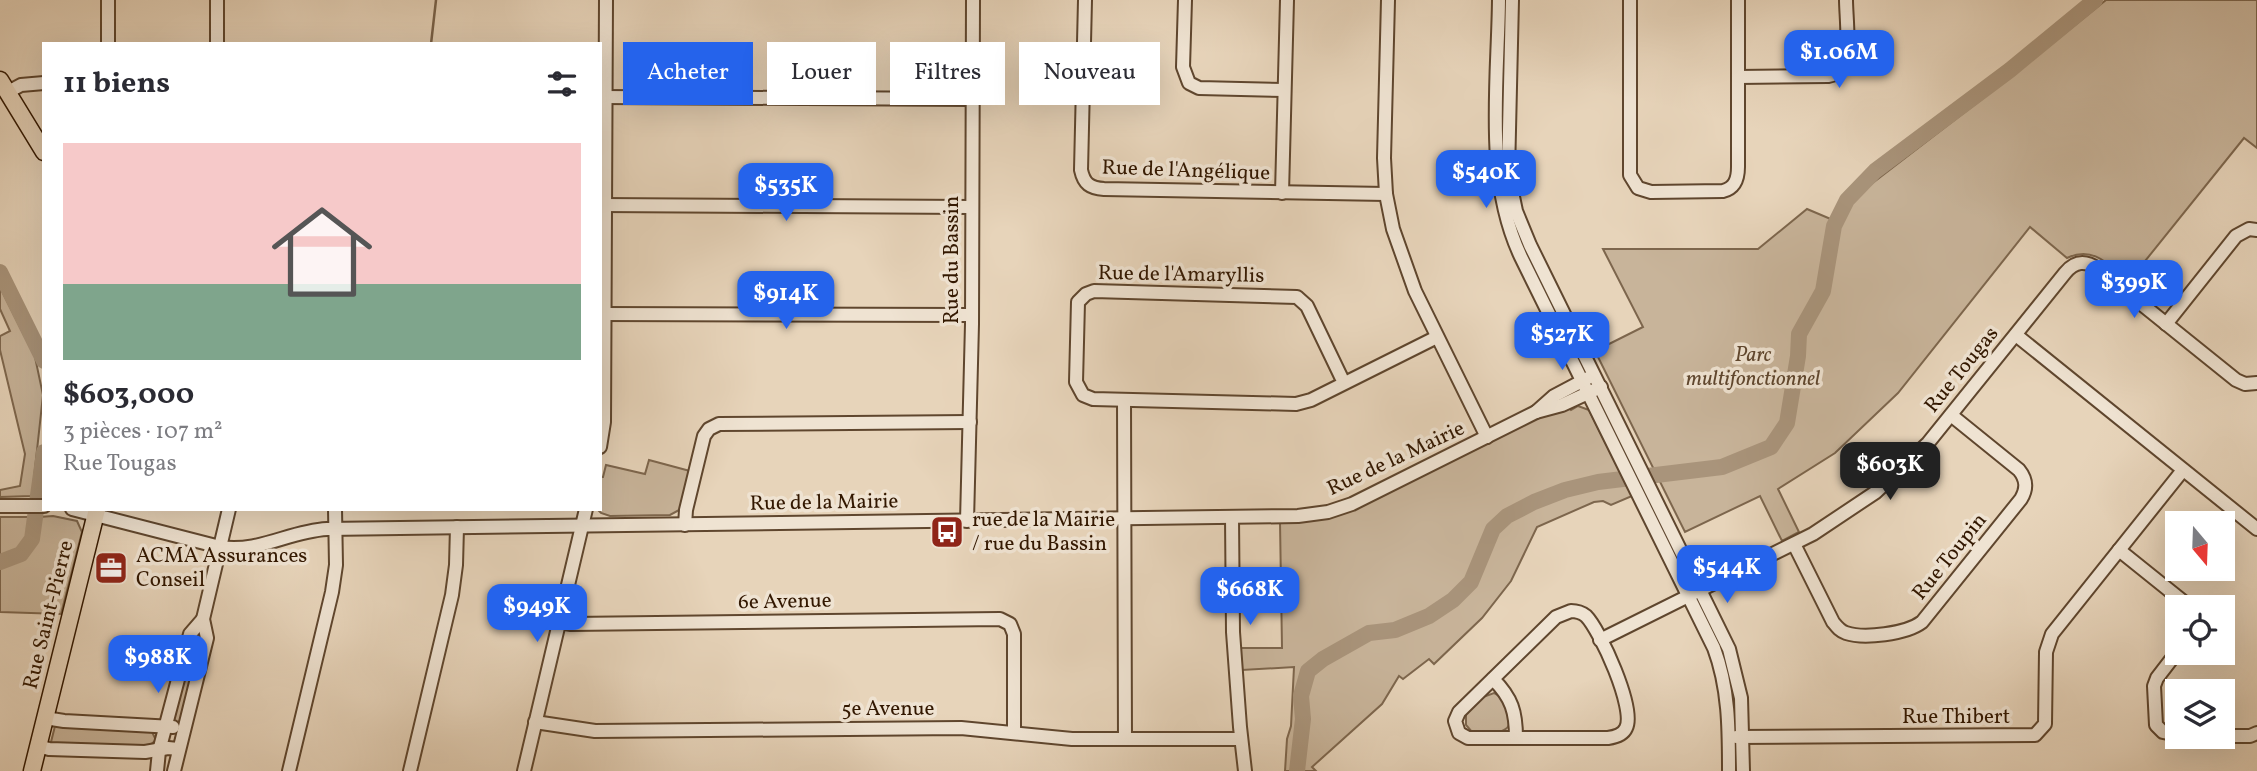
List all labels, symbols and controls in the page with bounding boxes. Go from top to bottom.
pin: $1.06M [1782,31,1896,90]
text: $1.06M [1800,37,1878,69]
chip: Acheter [623,42,753,105]
chip: Louer [767,42,876,105]
chip: Filtres [890,42,1005,105]
chip: Nouveau [1019,42,1160,105]
text: 11 biens [63,63,170,105]
icon: filters [543,65,581,103]
pin: $540K [1437,150,1535,210]
street label: Rue de l'Angélique [1101,154,1271,188]
text: $540K [1452,157,1520,189]
pin: $535K [737,164,835,223]
text: $535K [754,170,818,202]
icon: home [259,189,385,315]
street label: Rue du Bassin [938,196,967,324]
street label: Rue de l'Amaryllis [1097,259,1265,291]
pin: $399K [2085,260,2183,320]
text: $399K [2101,267,2167,299]
pin: $914K [737,272,835,331]
text: $914K [753,278,819,310]
pin: $527K [1513,312,1611,372]
text: $527K [1530,319,1594,351]
street label: Rue Tougas [1918,321,2006,419]
park label: Parc multifonctionnel [1686,341,1820,394]
text: $603,000 [63,374,194,416]
street label: Rue de la Mairie [1322,414,1470,504]
text: 3 pièces · 107 m² [63,416,223,448]
pin: $603K [1841,442,1939,502]
text: Rue Tougas [63,448,177,480]
text: $603K [1856,449,1924,481]
street label: Rue de la Mairie [749,487,899,519]
place label: rue de la Mairie / rue du Bassin [972,506,1115,559]
street label: Rue Toupin [1906,507,1994,607]
north arrow [2165,511,2235,581]
map controls [2165,511,2235,749]
bus stop icon: rue de la Mairie / rue du Bassin [928,513,966,551]
street label: Rue Saint-Pierre [16,538,82,692]
place label: ACMA Assurances Conseil [136,542,307,595]
pin: $544K [1678,546,1776,605]
office icon: ACMA Assurances Conseil [92,549,130,587]
text: $544K [1693,552,1761,584]
pin: $668K [1201,568,1299,627]
text: $668K [1216,574,1284,606]
pin: $949K [488,584,586,644]
street label: 6e Avenue [738,587,832,617]
text: $949K [503,591,571,623]
button: locate [2165,595,2235,665]
pin: $988K [109,636,207,695]
text: $988K [124,642,192,674]
button: layers [2165,679,2235,749]
street label: 5e Avenue [842,695,935,724]
street label: Rue Thibert [1902,703,2010,732]

